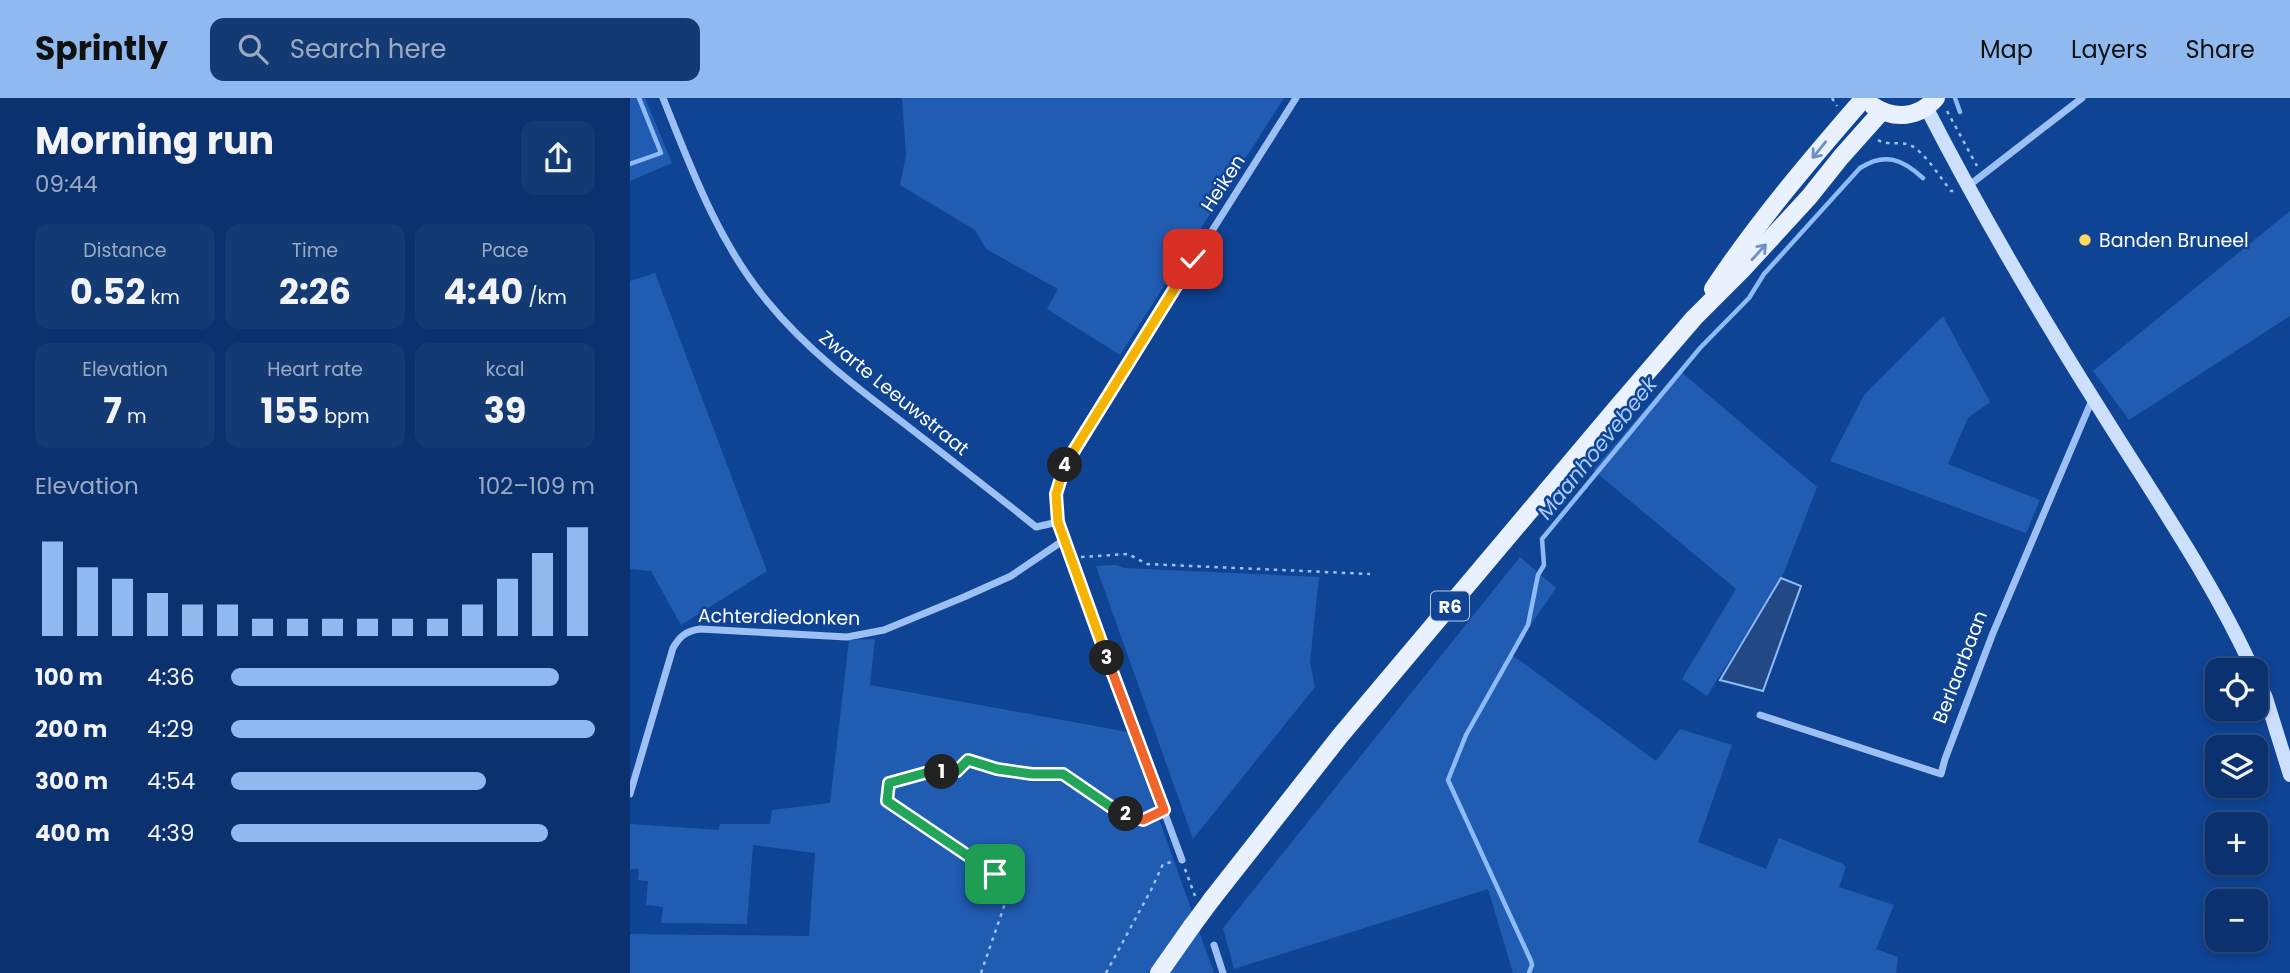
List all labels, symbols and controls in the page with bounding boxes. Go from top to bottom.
search box [210,18,700,81]
text: Sprintly [35,25,168,72]
icon: search [234,30,272,68]
text: Search here [290,31,446,67]
text: Map [1980,33,2033,66]
text: Layers [2071,33,2147,66]
text: Share [2185,33,2255,66]
text: Morning run [35,114,274,167]
button: share [521,121,595,195]
one-way arrow [1812,140,1827,158]
street label: Heiken [1194,149,1252,217]
text: 09:44 [35,168,98,200]
place label: Banden Bruneel [2099,227,2249,254]
pin [1163,229,1223,289]
marker: Banden Bruneel [2077,232,2093,248]
text: Distance [83,237,167,264]
text: Time [292,237,338,264]
text: Pace [481,237,529,264]
icon: check [1174,240,1212,278]
one-way arrow [1751,243,1767,261]
text: 0.52 [70,267,146,316]
text: 2:26 [279,267,351,316]
text: 4:40 [443,267,523,316]
text: km [146,284,180,311]
text: /km [523,284,567,311]
street label: Zwarte Leeuwstraat [813,324,975,462]
text: Elevation [82,356,168,383]
text: Heart rate [267,356,363,383]
text: kcal [486,356,524,383]
water label: Maanhoevebeek [1530,370,1664,525]
text: 7 [103,386,122,435]
text: 155 [260,386,319,435]
text: 39 [484,386,526,435]
text: m [122,403,147,430]
text: bpm [319,403,370,430]
pin: 4 [1048,448,1082,482]
text: 4 [1058,451,1071,478]
text: Elevation [35,470,139,502]
text: 102–109 m [478,470,595,502]
road number: R6 [1431,592,1469,620]
street label: Achterdiedonken [698,602,860,632]
street label: Berlaarbaan [1926,607,1994,727]
pin: 3 [1090,640,1124,676]
text: 3 [1101,644,1112,671]
map controls [2205,658,2268,952]
button: locate [2205,658,2268,721]
text: 100 m [35,661,103,693]
text: 4:36 [147,661,195,693]
text: 200 m [35,713,107,745]
text: 4:29 [147,713,194,745]
button: layers [2205,735,2268,798]
pin: 1 [924,754,960,790]
text: 1 [938,758,945,785]
text: 300 m [35,765,108,797]
text: 4:54 [147,765,195,797]
pin: 2 [1108,796,1144,832]
text: 2 [1120,800,1131,827]
button: + [2205,812,2268,875]
text: 400 m [35,817,110,849]
text: 4:39 [147,817,194,849]
pin [965,844,1025,904]
icon: arrive [976,855,1014,893]
button: − [2205,889,2268,952]

